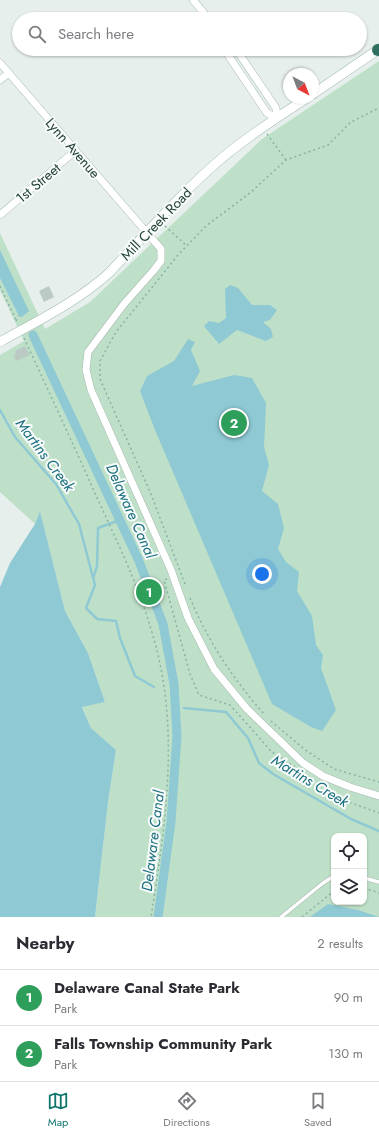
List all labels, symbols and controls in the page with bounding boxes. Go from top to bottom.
search box [12,12,367,56]
icon: search [26,23,48,45]
text: Search here [58,23,134,45]
north arrow [283,68,319,104]
street label: Lynn Avenue [41,113,105,183]
street label: 1st Street [11,158,65,208]
street label: Mill Creek Road [116,183,196,265]
pin: 2 [221,408,247,438]
water label: Martins Creek [10,414,80,497]
water label: Delaware Canal [100,460,162,562]
your location [252,564,272,584]
pin: 1 [136,577,162,607]
water label: Martins Creek [267,749,353,813]
water label: Delaware Canal [136,789,170,893]
map controls [331,833,367,905]
button: locate [331,833,367,869]
button: layers [331,869,367,905]
text: Nearby [16,931,74,955]
text: 2 results [317,934,363,953]
text: Delaware Canal State Park [54,977,240,999]
text: 1 [26,988,32,1007]
text: 90 m [334,988,363,1007]
text: Park [54,999,77,1018]
text: Falls Township Community Park [54,1033,272,1055]
text: 2 [25,1044,33,1063]
text: 130 m [328,1044,363,1063]
text: Park [54,1055,77,1074]
tab: Map [47,1090,69,1130]
tab: Directions [163,1090,210,1130]
tab: Saved [304,1090,332,1130]

